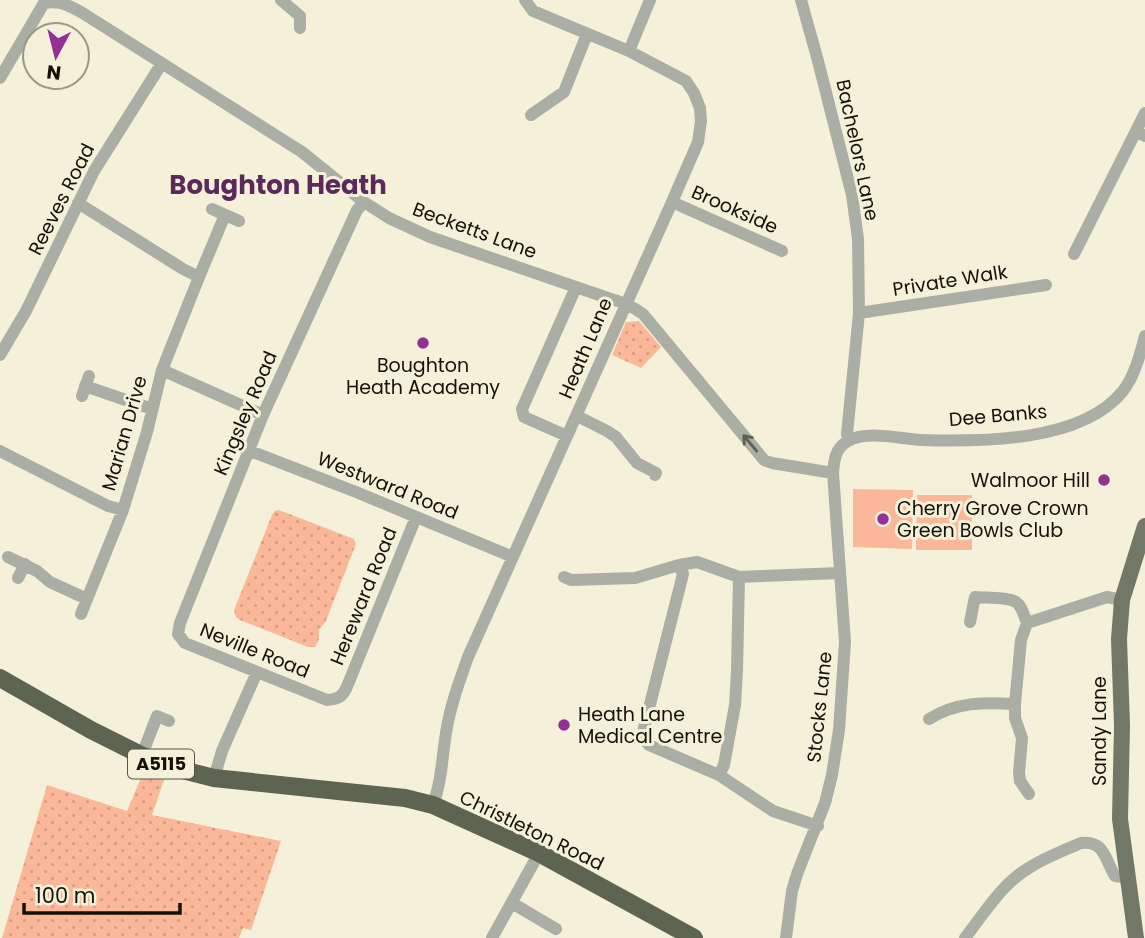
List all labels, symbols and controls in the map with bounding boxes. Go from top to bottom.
north arrow [21,21,91,91]
text: N [45,58,63,87]
street label: Bachelors Lane [829,77,886,223]
street label: Reeves Road [22,139,101,260]
district label: Boughton Heath [169,167,387,203]
street label: Brookside [687,178,782,241]
street label: Becketts Lane [409,195,541,265]
street label: Private Walk [891,258,1010,303]
street label: Heath Lane [552,294,619,403]
marker: Boughton Heath Academy [415,335,431,351]
street label: Kingsley Road [207,347,284,480]
place label: Boughton Heath Academy [346,352,500,401]
street label: Marian Drive [95,372,154,494]
street label: Dee Banks [948,398,1048,433]
one-way arrow [742,434,758,452]
street label: Westward Road [313,445,462,526]
place label: Walmoor Hill [971,467,1090,494]
marker: Walmoor Hill [1096,472,1112,488]
place label: Cherry Grove Crown Green Bowls Club [897,495,1089,544]
marker: Cherry Grove Crown Green Bowls Club [875,511,891,527]
street label: Hereward Road [323,523,403,669]
street label: Neville Road [196,616,314,685]
street label: Stocks Lane [800,650,839,764]
street label: Sandy Lane [1086,676,1113,786]
place label: Heath Lane Medical Centre [578,701,722,750]
marker: Heath Lane Medical Centre [556,717,572,733]
road number: A5115 [128,750,194,778]
street label: Christleton Road [455,784,609,877]
scale bar [24,872,180,916]
text: 100 m [35,881,95,910]

